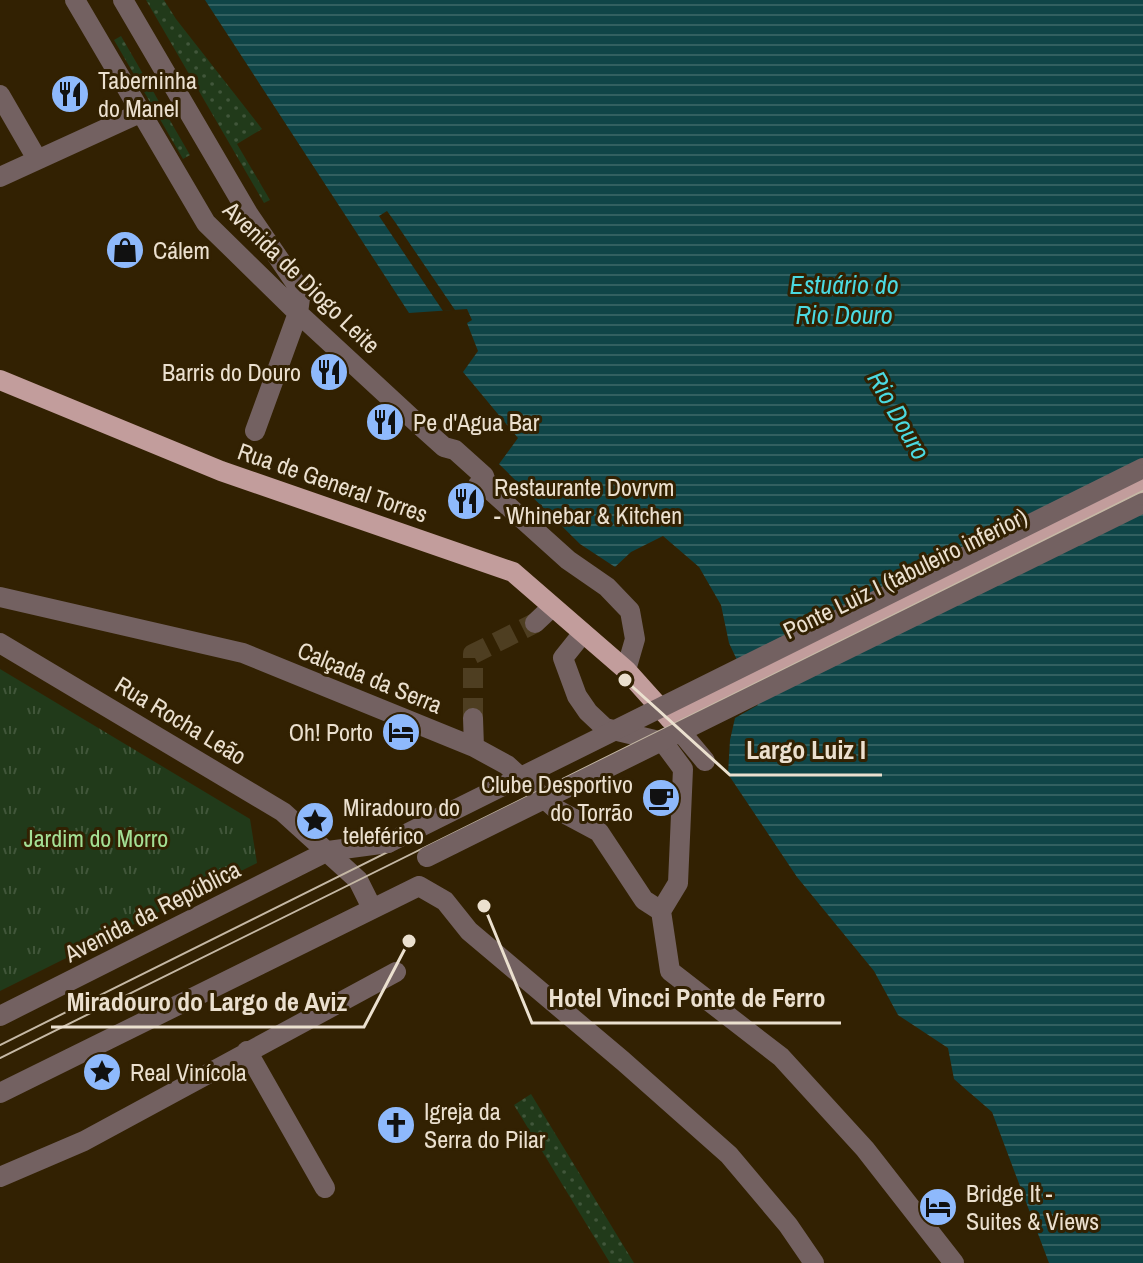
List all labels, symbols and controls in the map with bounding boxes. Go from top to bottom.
place label: Taberninha do Manel [98,64,197,124]
restaurant icon: Taberninha do Manel [49,73,91,115]
street label: Avenida de Diogo Leite [216,193,387,360]
shop icon: Cálem [104,229,146,271]
place label: Cálem [153,234,210,266]
water label: Estuário do Rio Douro [789,267,899,332]
restaurant icon: Barris do Douro [308,351,350,393]
place label: Barris do Douro [162,356,301,388]
water label: Rio Douro [860,364,938,466]
restaurant icon: Pe d'Agua Bar [364,401,406,443]
place label: Pe d'Agua Bar [413,406,540,438]
street label: Rua de General Torres [234,435,432,529]
place label: Restaurante Dovrvm - Whinebar & Kitchen [494,471,682,531]
restaurant icon: Restaurante Dovrvm - Whinebar & Kitchen [445,480,487,522]
street label: Ponte Luiz I (tabuleiro inferior) [778,500,1032,646]
street label: Calçada da Serra [293,633,447,721]
street label: Rua Rocha Leão [109,668,253,772]
hotel icon: Oh! Porto [380,711,422,753]
place label: Oh! Porto [289,716,373,748]
callout: Largo Luiz I [730,725,882,775]
text: Largo Luiz I [746,732,866,767]
place label: Clube Desportivo do Torrão [481,768,633,828]
cafe icon: Clube Desportivo do Torrão [640,777,682,819]
place label: Miradouro do teleférico [343,791,460,851]
place icon: Miradouro do teleférico [294,800,336,842]
park label: Jardim do Morro [24,822,168,854]
street label: Avenida da República [58,853,245,970]
callout: Hotel Vincci Ponte de Ferro [532,973,841,1023]
callout: Miradouro do Largo de Aviz [51,977,364,1027]
text: Hotel Vincci Ponte de Ferro [548,980,826,1015]
text: Miradouro do Largo de Aviz [67,984,348,1019]
place icon: Real Vinícola [81,1051,123,1093]
place label: Real Vinícola [130,1056,247,1088]
place label: Igreja da Serra do Pilar [424,1095,546,1155]
church icon: Igreja da Serra do Pilar [375,1104,417,1146]
place label: Bridge It - Suites & Views [966,1177,1099,1237]
hotel icon: Bridge It - Suites & Views [917,1186,959,1228]

